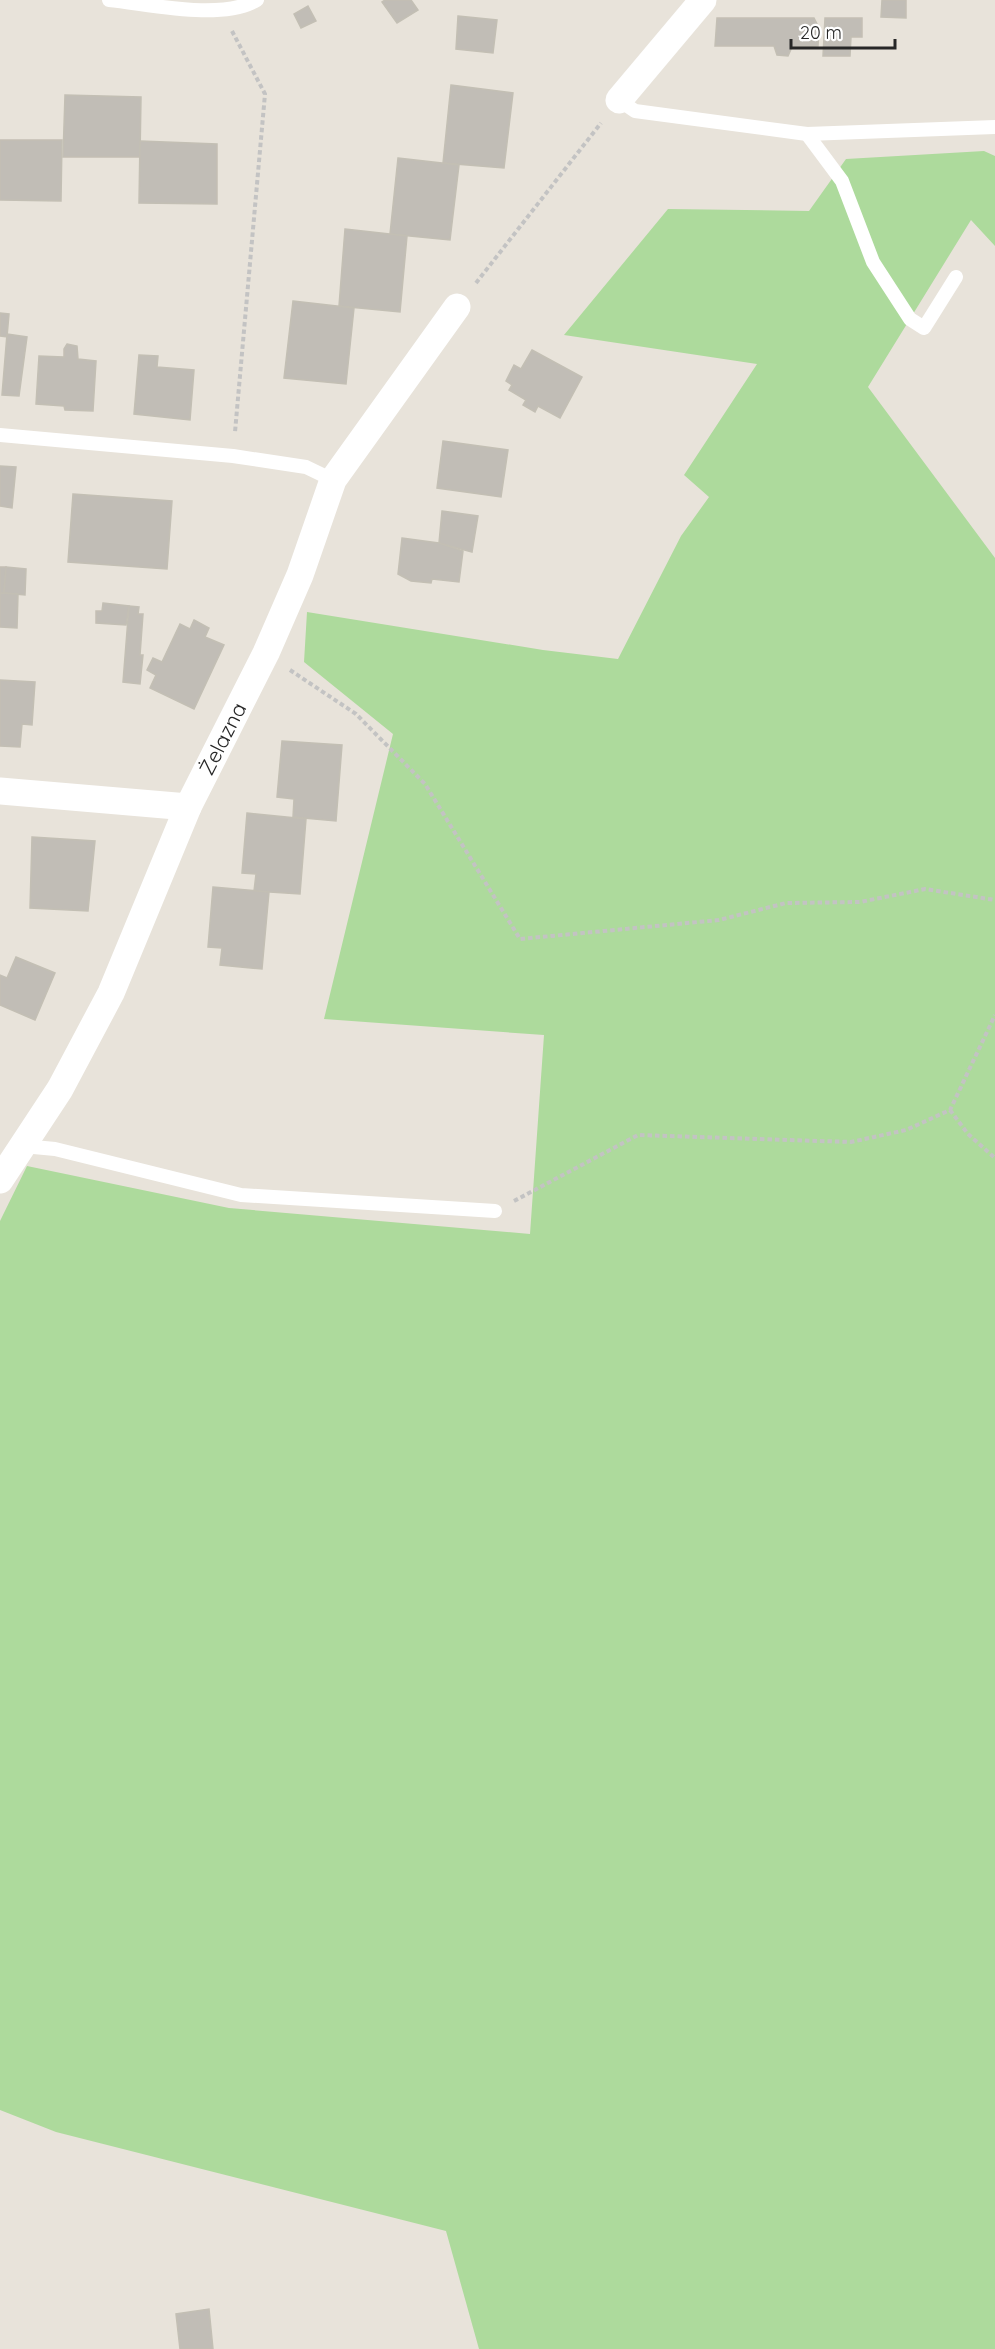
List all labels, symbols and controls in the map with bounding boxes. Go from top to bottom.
scale bar [791,12,894,50]
text: 20 m [800,21,842,44]
street label: Żelazna [193,698,251,779]

